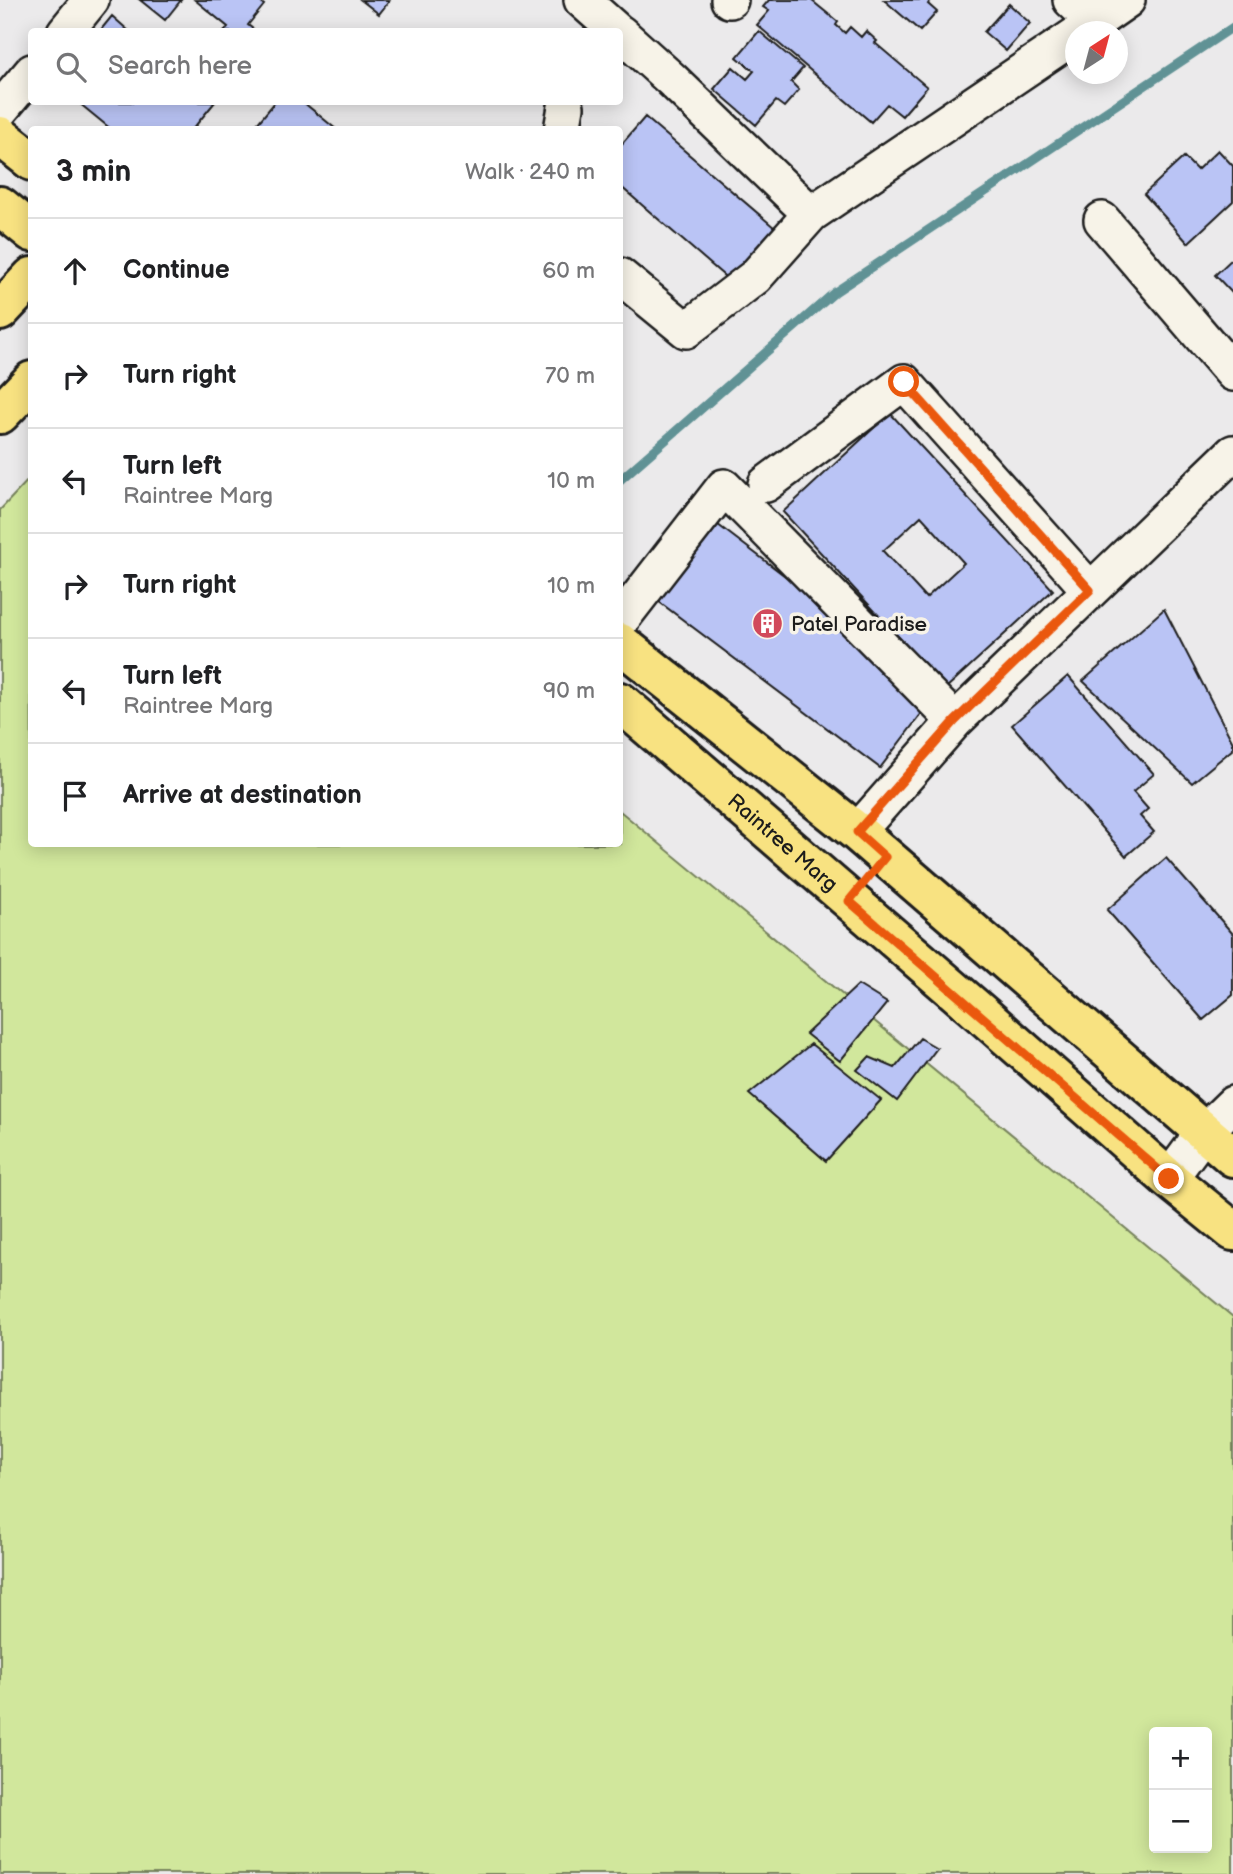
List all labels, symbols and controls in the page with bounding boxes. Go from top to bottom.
north arrow [1065,21,1128,84]
search box [28,28,623,105]
icon: search [52,48,90,86]
text: Search here [108,51,252,82]
text: 3 min [56,154,131,190]
text: Walk · 240 m [465,158,595,186]
icon: ahead [56,252,94,290]
text: Continue [123,255,230,286]
text: 60 m [542,257,595,285]
icon: right [56,357,94,395]
text: Turn right [123,360,236,391]
text: 70 m [545,362,595,390]
route start [888,366,919,397]
text: Turn left [123,451,222,482]
icon: left [56,462,94,500]
text: 10 m [547,467,595,495]
text: Raintree Marg [123,482,273,510]
icon: right [56,567,94,605]
text: Turn right [123,570,236,601]
text: 10 m [547,572,595,600]
building icon: Patel Paradise [751,607,785,641]
place label: Patel Paradise [791,612,927,637]
text: Turn left [123,661,222,692]
icon: left [56,672,94,710]
text: 90 m [543,677,595,705]
text: Raintree Marg [123,692,273,720]
icon: arrive [56,777,94,815]
text: Arrive at destination [123,780,362,811]
street label: Raintree Marg [723,788,843,897]
route end [1153,1163,1184,1194]
map controls [1149,1727,1212,1853]
button: + [1149,1727,1212,1790]
button: − [1149,1790,1212,1853]

